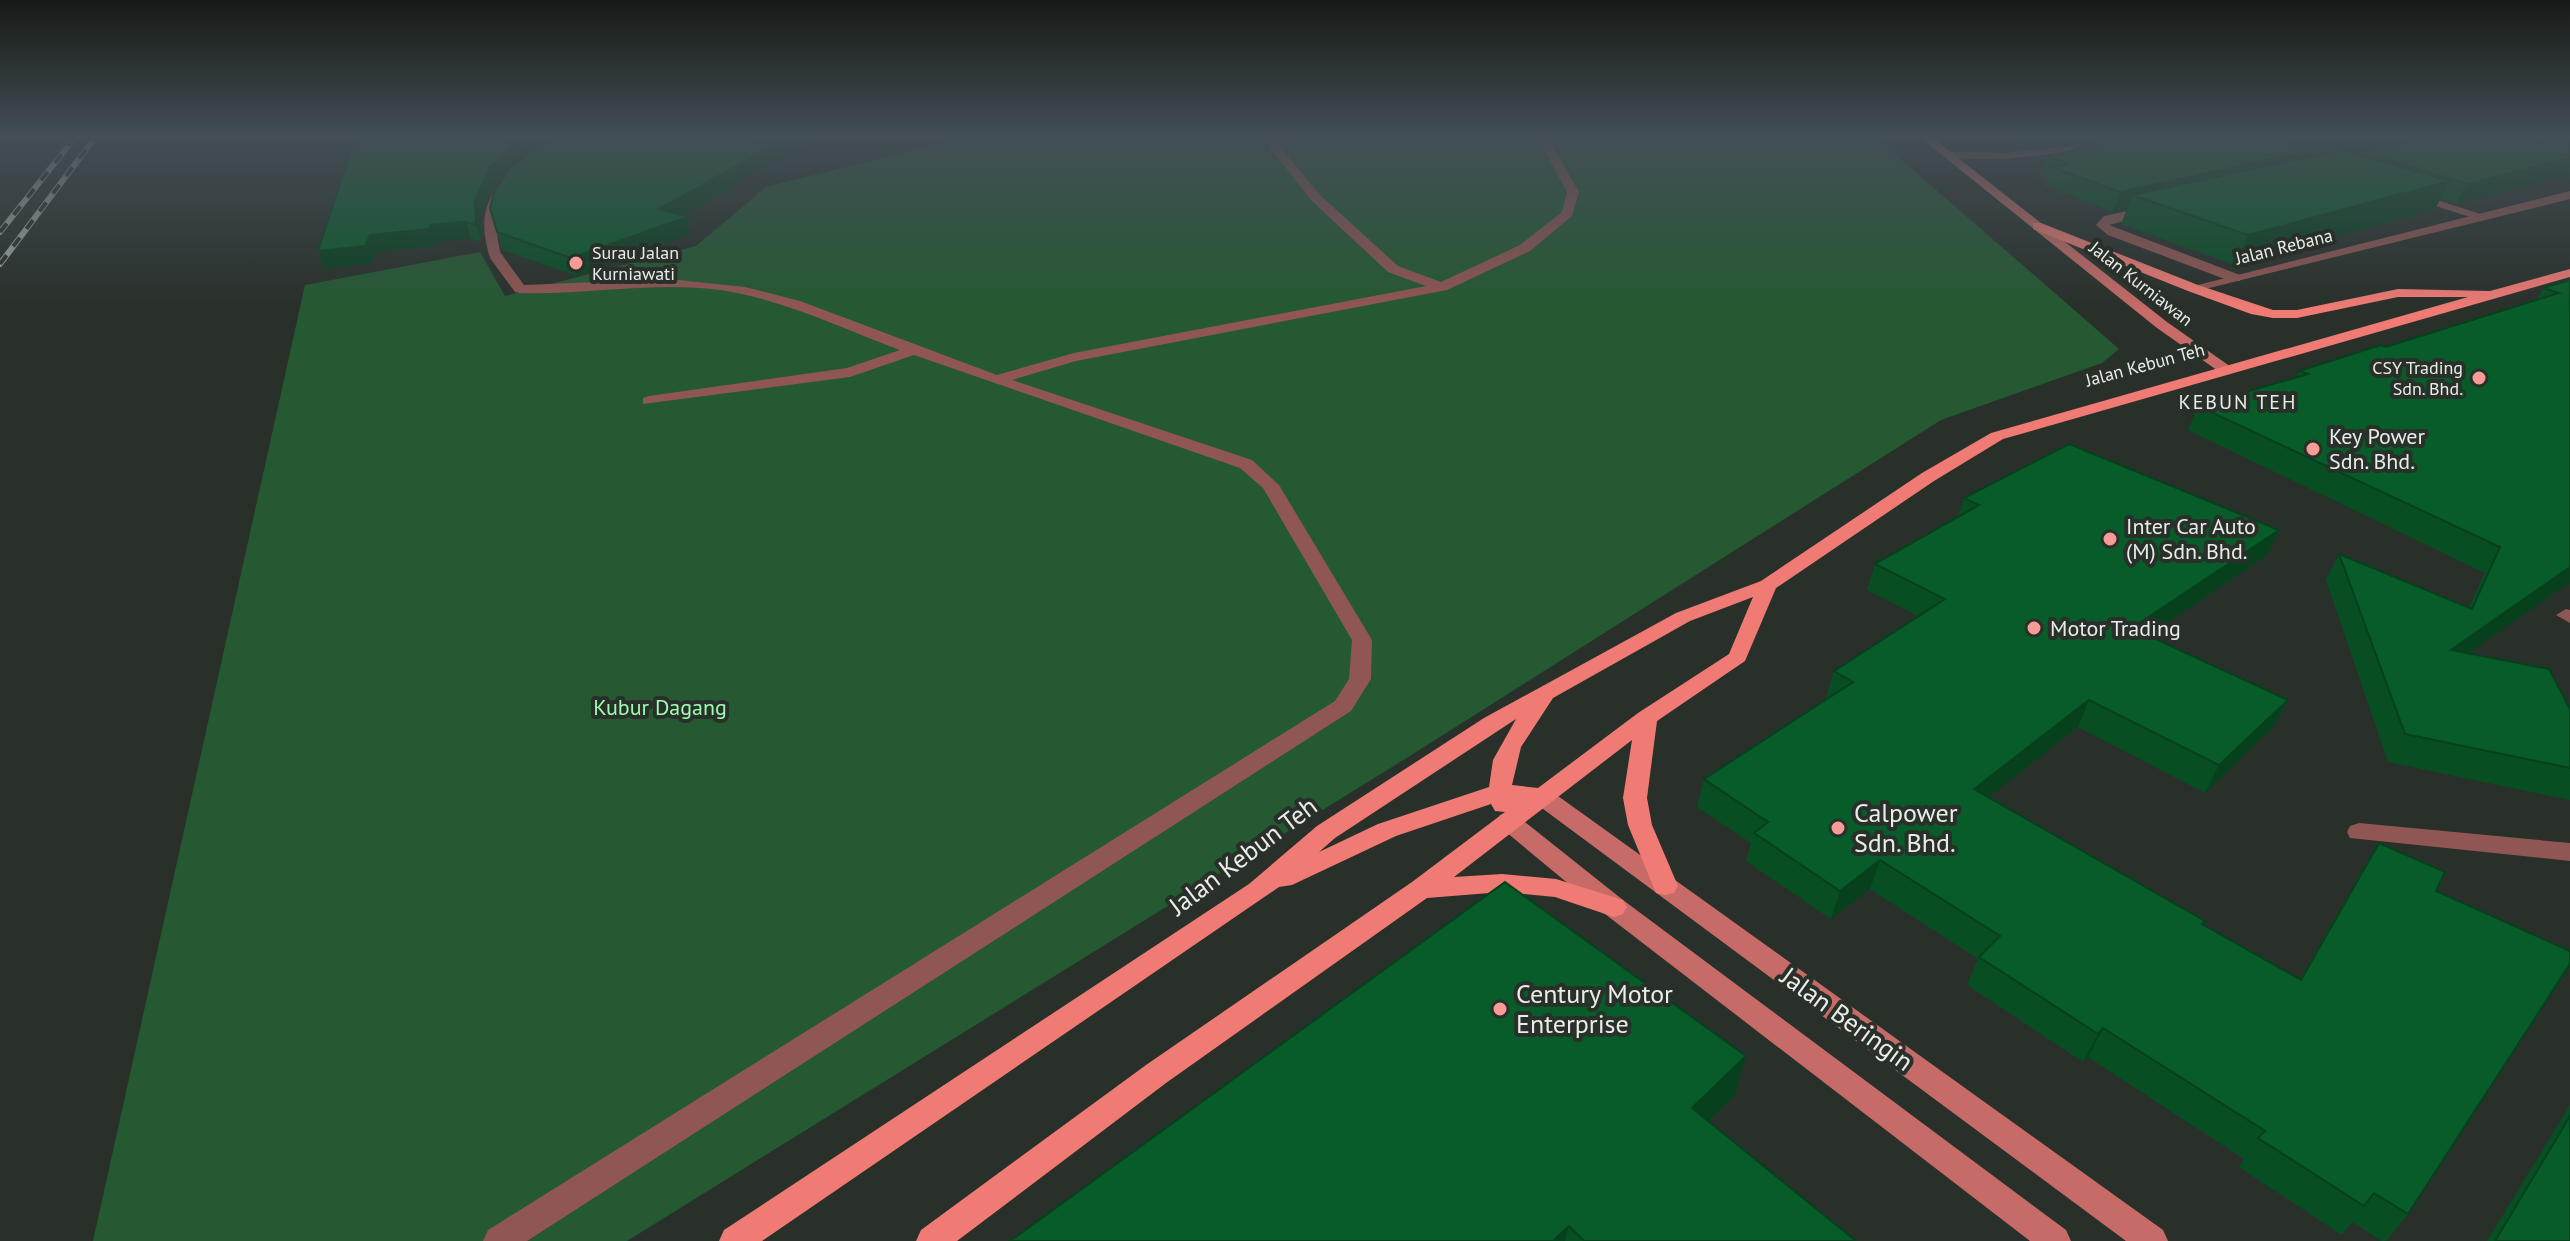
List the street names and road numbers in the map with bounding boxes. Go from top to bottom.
street label: Jalan Rebana [2232,223,2335,270]
street label: Jalan Kurniawan [2084,235,2198,331]
street label: Jalan Kebun Teh [2082,338,2207,392]
street label: Jalan Kebun Teh [1161,789,1323,923]
street label: Jalan Beringin [1774,959,1920,1078]

